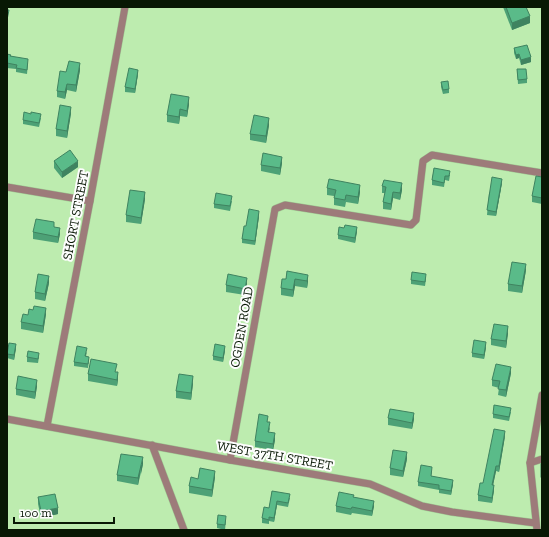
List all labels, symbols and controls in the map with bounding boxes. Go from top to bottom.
street label: SHORT STREET [59,169,92,261]
street label: OGDEN ROAD [227,285,256,369]
street label: WEST 37TH STREET [216,438,334,473]
scale bar [14,499,114,525]
text: 100 m [20,506,52,520]

